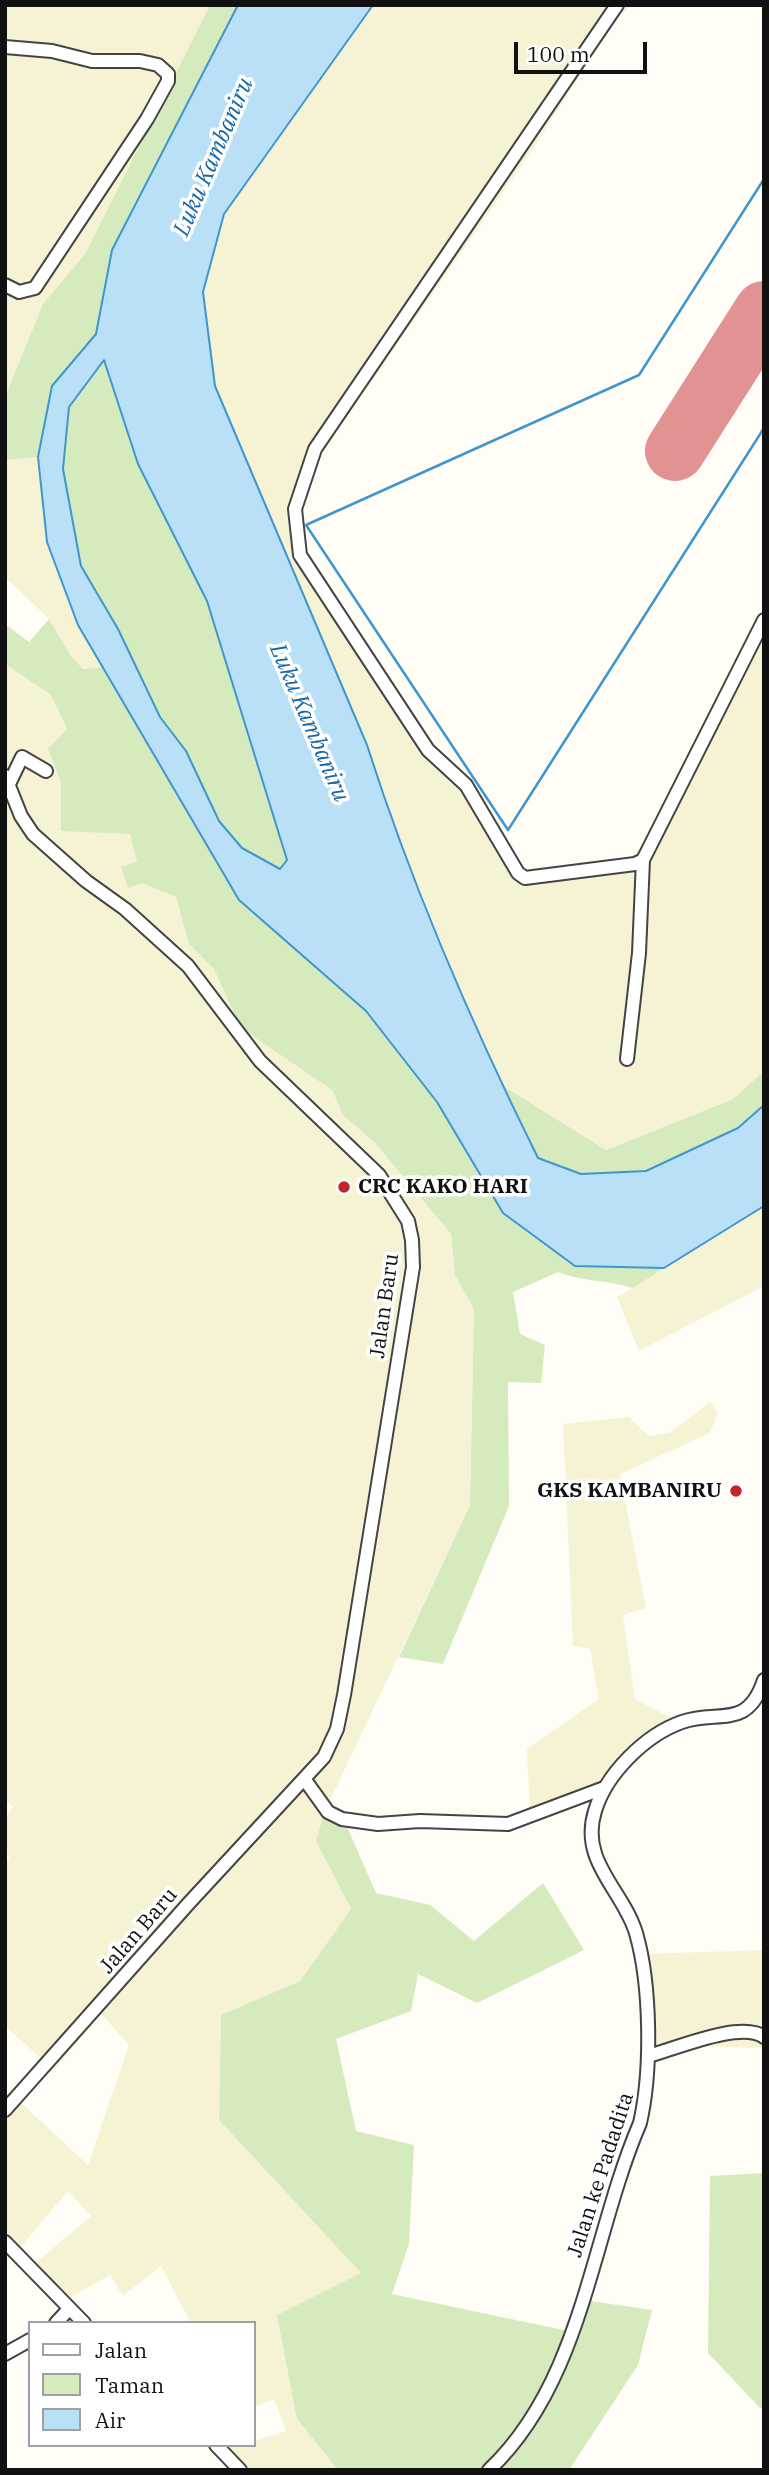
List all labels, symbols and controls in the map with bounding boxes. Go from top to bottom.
scale bar [517,28,650,72]
text: 100 m [527,40,590,68]
water label: Luku Kambaniru [168,74,260,240]
water label: Luku Kambaniru [263,640,355,806]
place label: CRC KAKO HARI [358,1174,528,1200]
marker: CRC KAKO HARI [336,1179,352,1195]
street label: Jalan Baru [365,1252,405,1360]
place label: GKS KAMBANIRU [537,1478,722,1504]
marker: GKS KAMBANIRU [728,1483,744,1499]
street label: Jalan Baru [95,1883,183,1979]
street label: Jalan ke Padadita [562,2089,640,2261]
legend [28,2321,256,2447]
text: Jalan [95,2336,147,2364]
text: Taman [95,2371,164,2399]
text: Air [95,2406,125,2434]

